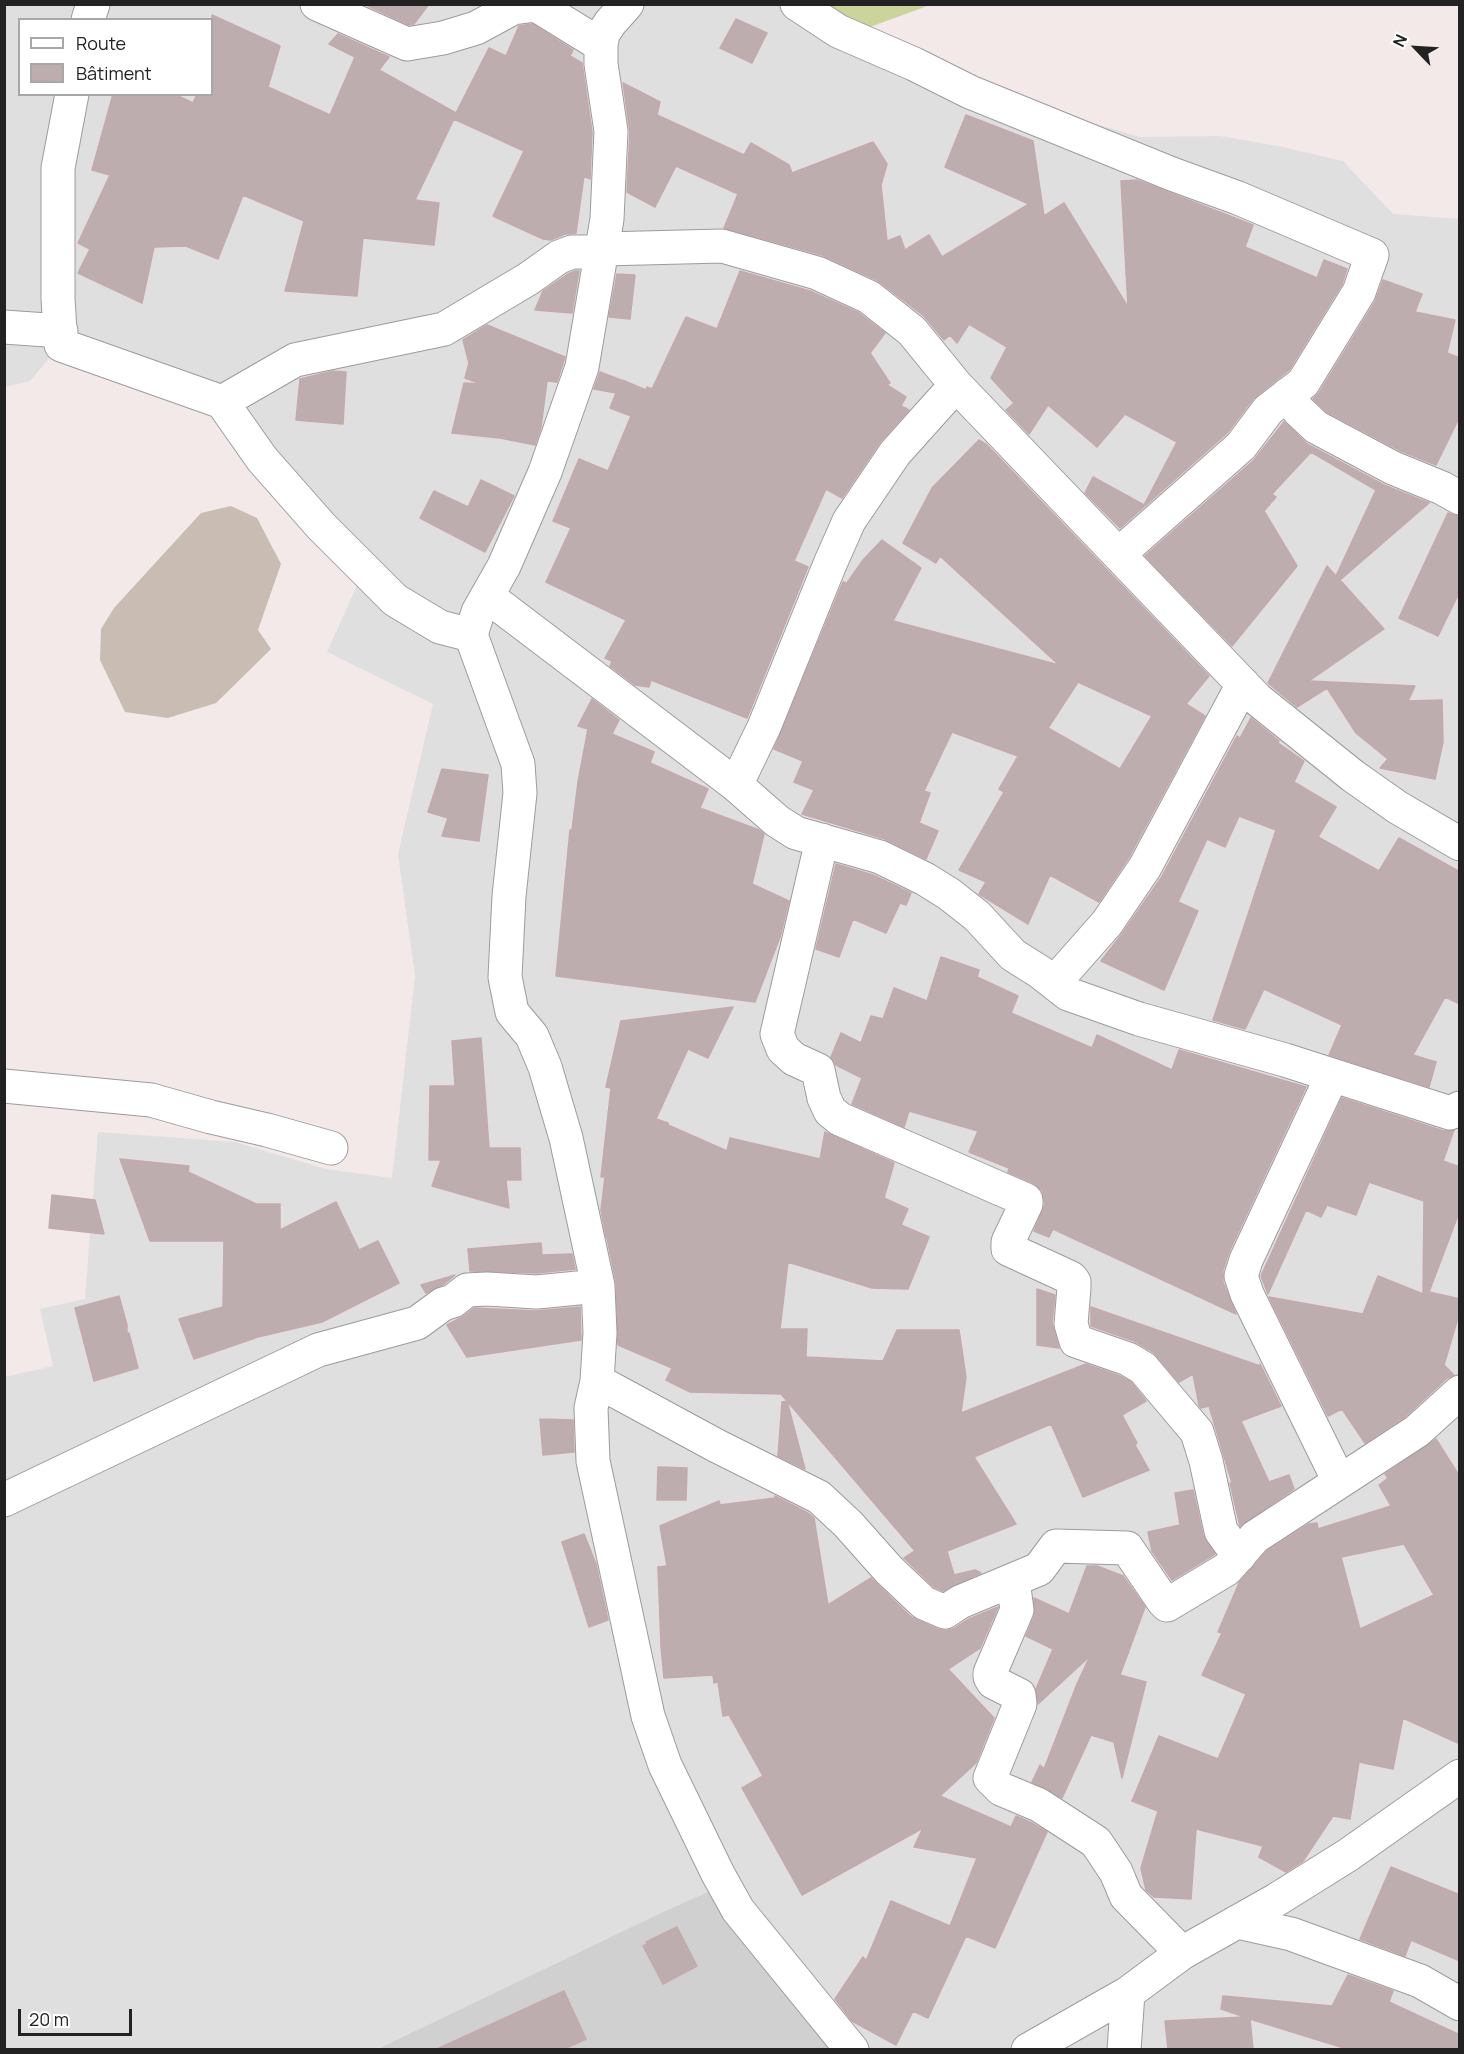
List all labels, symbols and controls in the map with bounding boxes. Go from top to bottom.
legend [18,18,213,96]
north arrow [1386,18,1446,78]
text: Route [76,31,126,55]
text: N [1387,31,1412,50]
text: Bâtiment [76,61,152,85]
scale bar [21,1997,135,2035]
text: 20 m [29,2007,69,2031]

